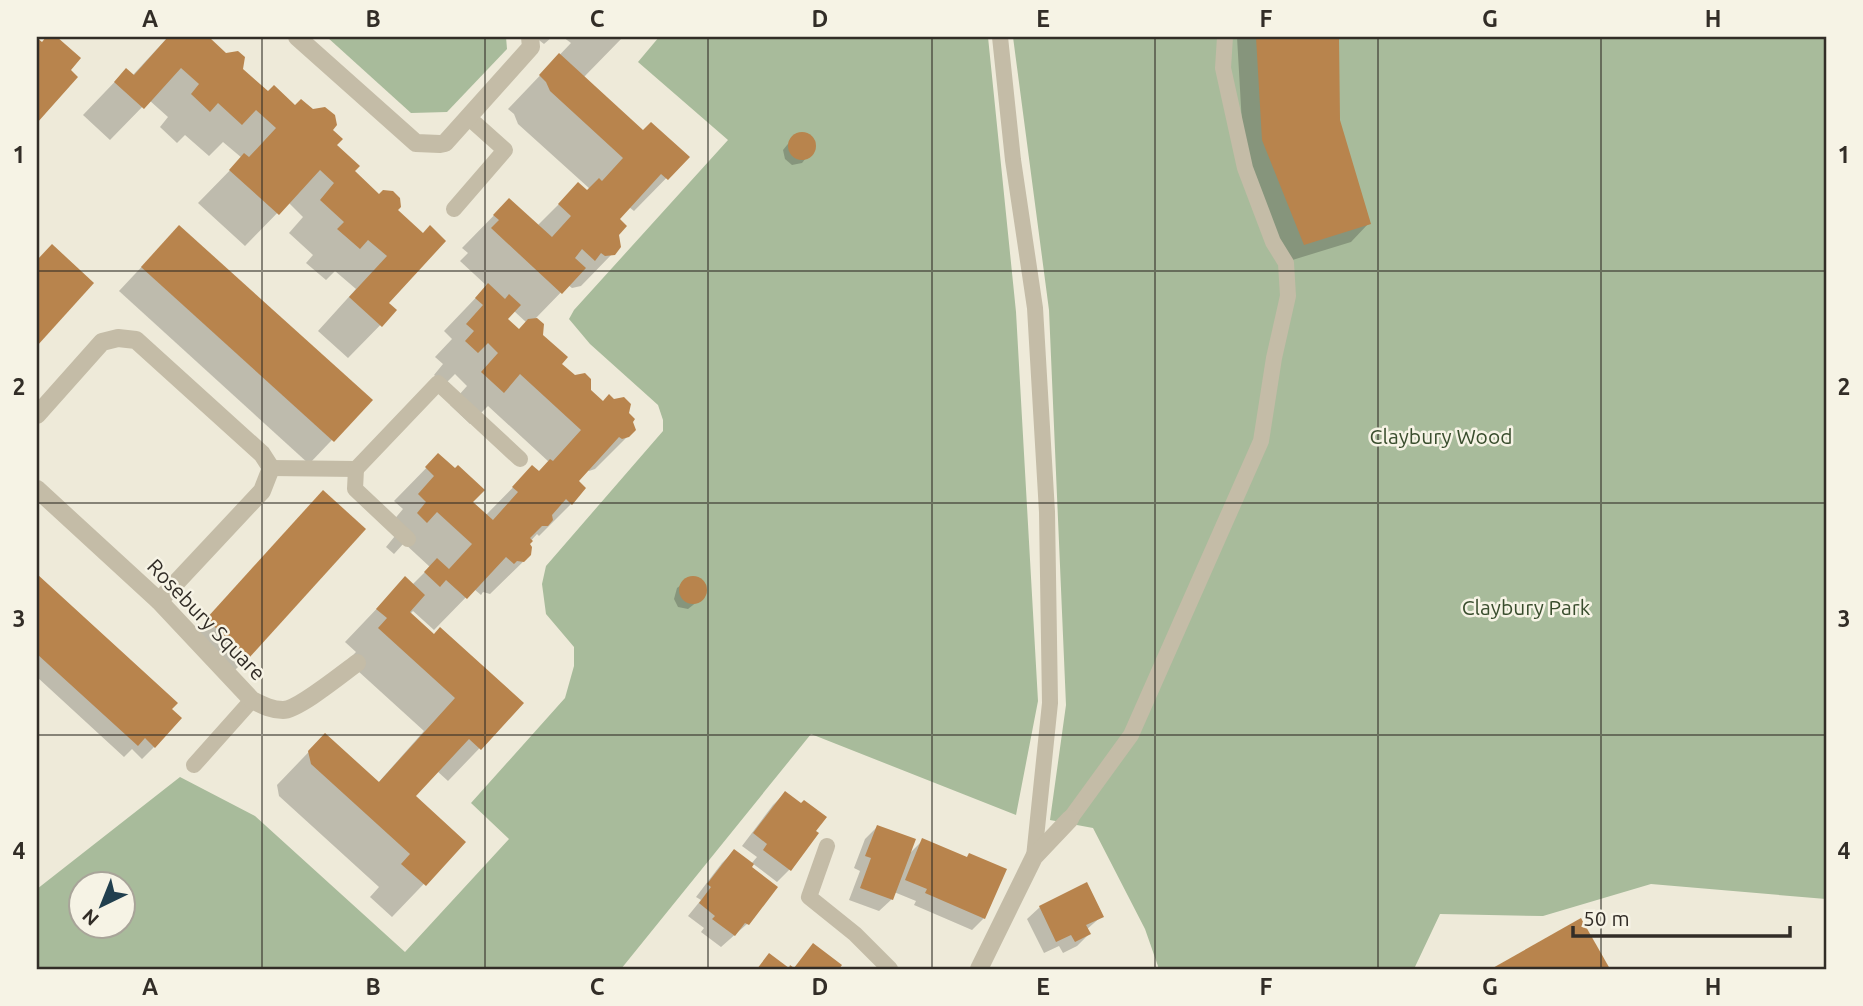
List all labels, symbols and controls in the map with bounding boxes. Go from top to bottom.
text: A [142,6,158,31]
text: B [365,6,381,31]
text: C [590,6,605,31]
text: D [812,6,828,31]
text: E [1036,6,1050,31]
text: F [1260,6,1273,31]
text: G [1482,6,1498,31]
text: H [1705,6,1721,31]
text: 1 [13,142,25,167]
text: 1 [1838,142,1850,167]
text: 2 [13,374,25,399]
text: 2 [1838,374,1850,399]
park label: Claybury Wood [1370,424,1512,448]
street label: Rosebury Square [143,554,271,685]
park label: Claybury Park [1462,595,1591,619]
text: 3 [13,606,25,631]
text: 3 [1838,606,1850,631]
text: 4 [13,838,26,863]
text: 4 [1838,838,1851,863]
north arrow [66,870,136,940]
scale bar [1573,894,1790,938]
text: N [78,905,103,930]
text: 50 m [1583,906,1630,930]
text: A [142,974,158,999]
text: B [365,974,381,999]
text: C [590,974,605,999]
text: D [812,974,828,999]
text: E [1036,974,1050,999]
text: F [1260,974,1273,999]
text: G [1482,974,1498,999]
text: H [1705,974,1721,999]

